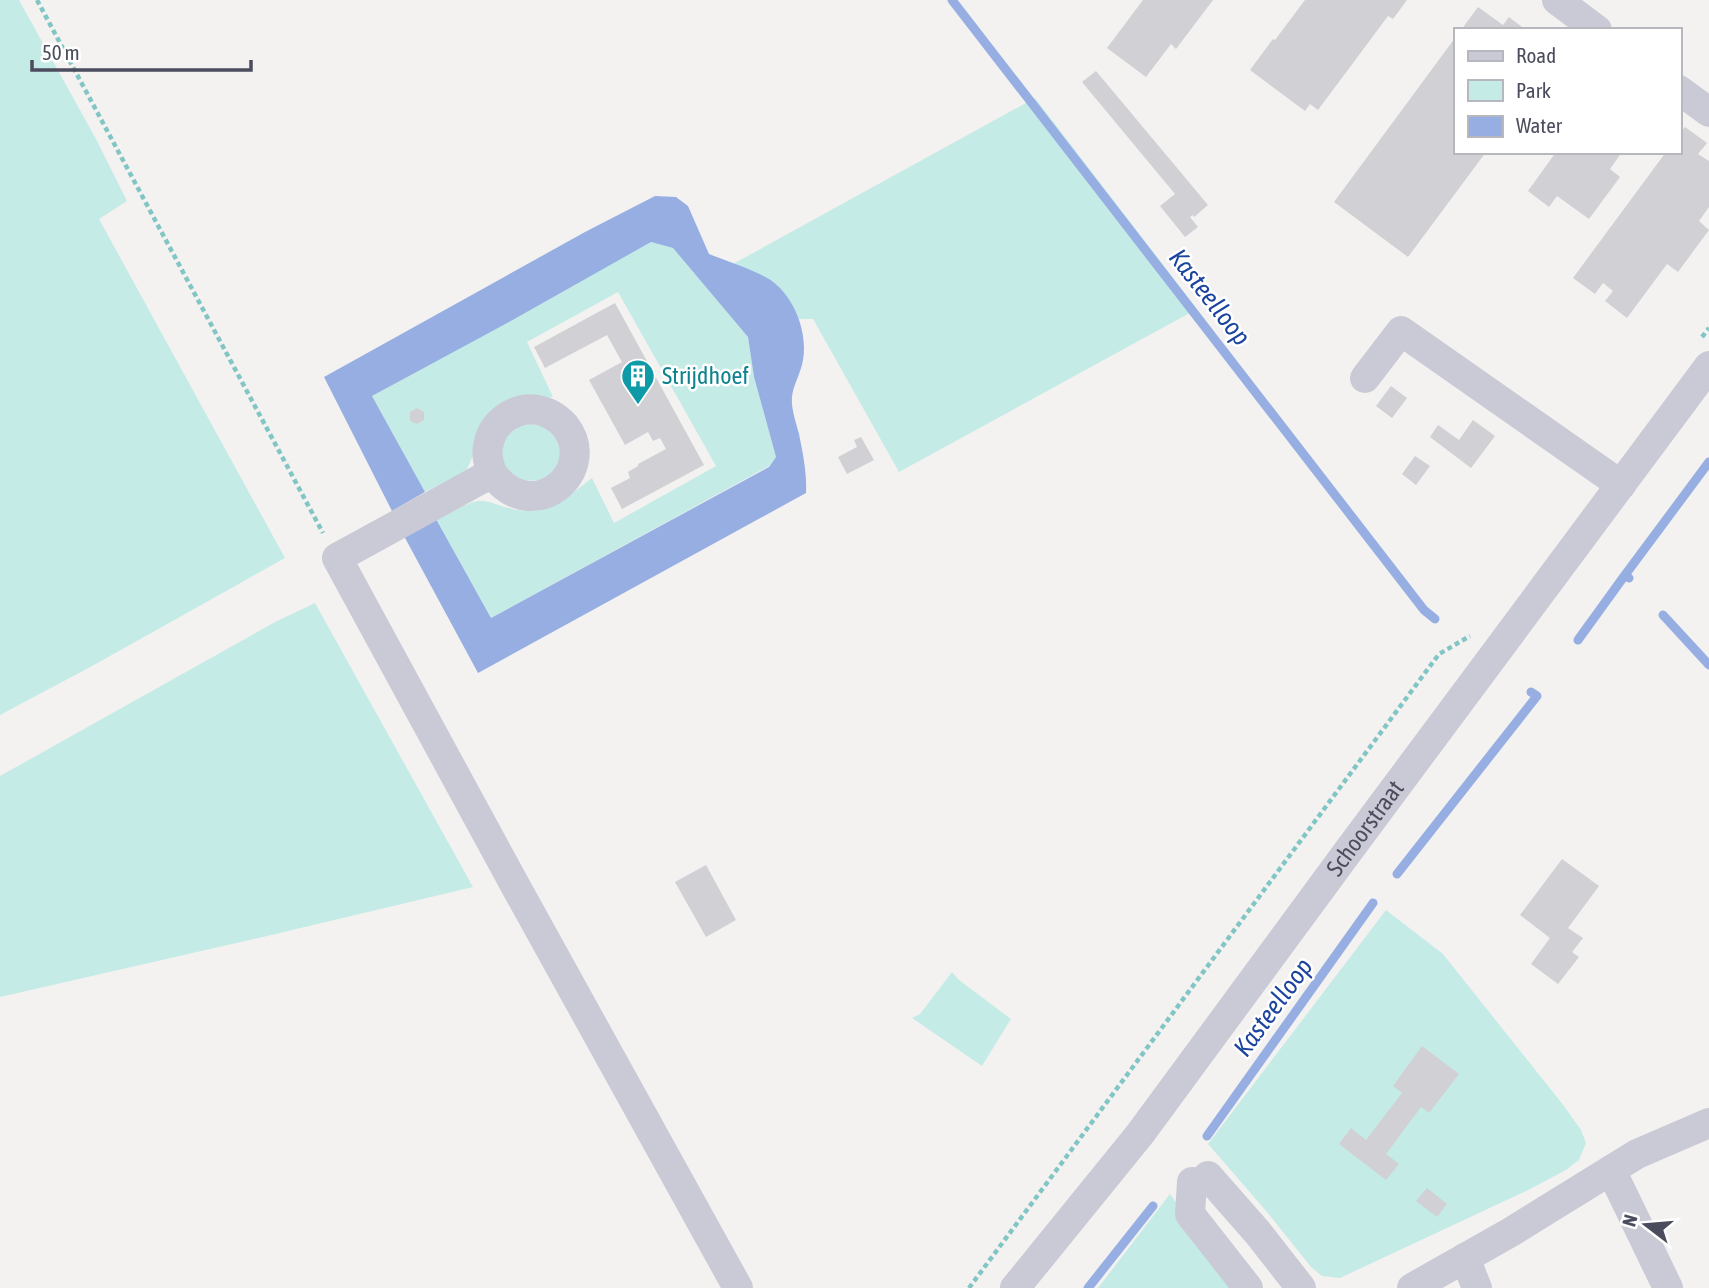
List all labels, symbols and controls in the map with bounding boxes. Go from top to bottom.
scale bar [32,28,250,72]
legend [1454,28,1681,154]
text: 50 m [42,40,80,64]
text: Road [1516,43,1556,67]
text: Park [1516,78,1551,102]
text: Water [1516,113,1563,137]
water label: Kasteelloop [1163,243,1257,351]
building icon: Strijdhoef [619,357,657,406]
place label: Strijdhoef [662,362,749,389]
street label: Schoorstraat [1321,775,1409,881]
water label: Kasteelloop [1227,952,1319,1062]
north arrow [1611,1190,1681,1260]
text: N [1618,1212,1642,1229]

